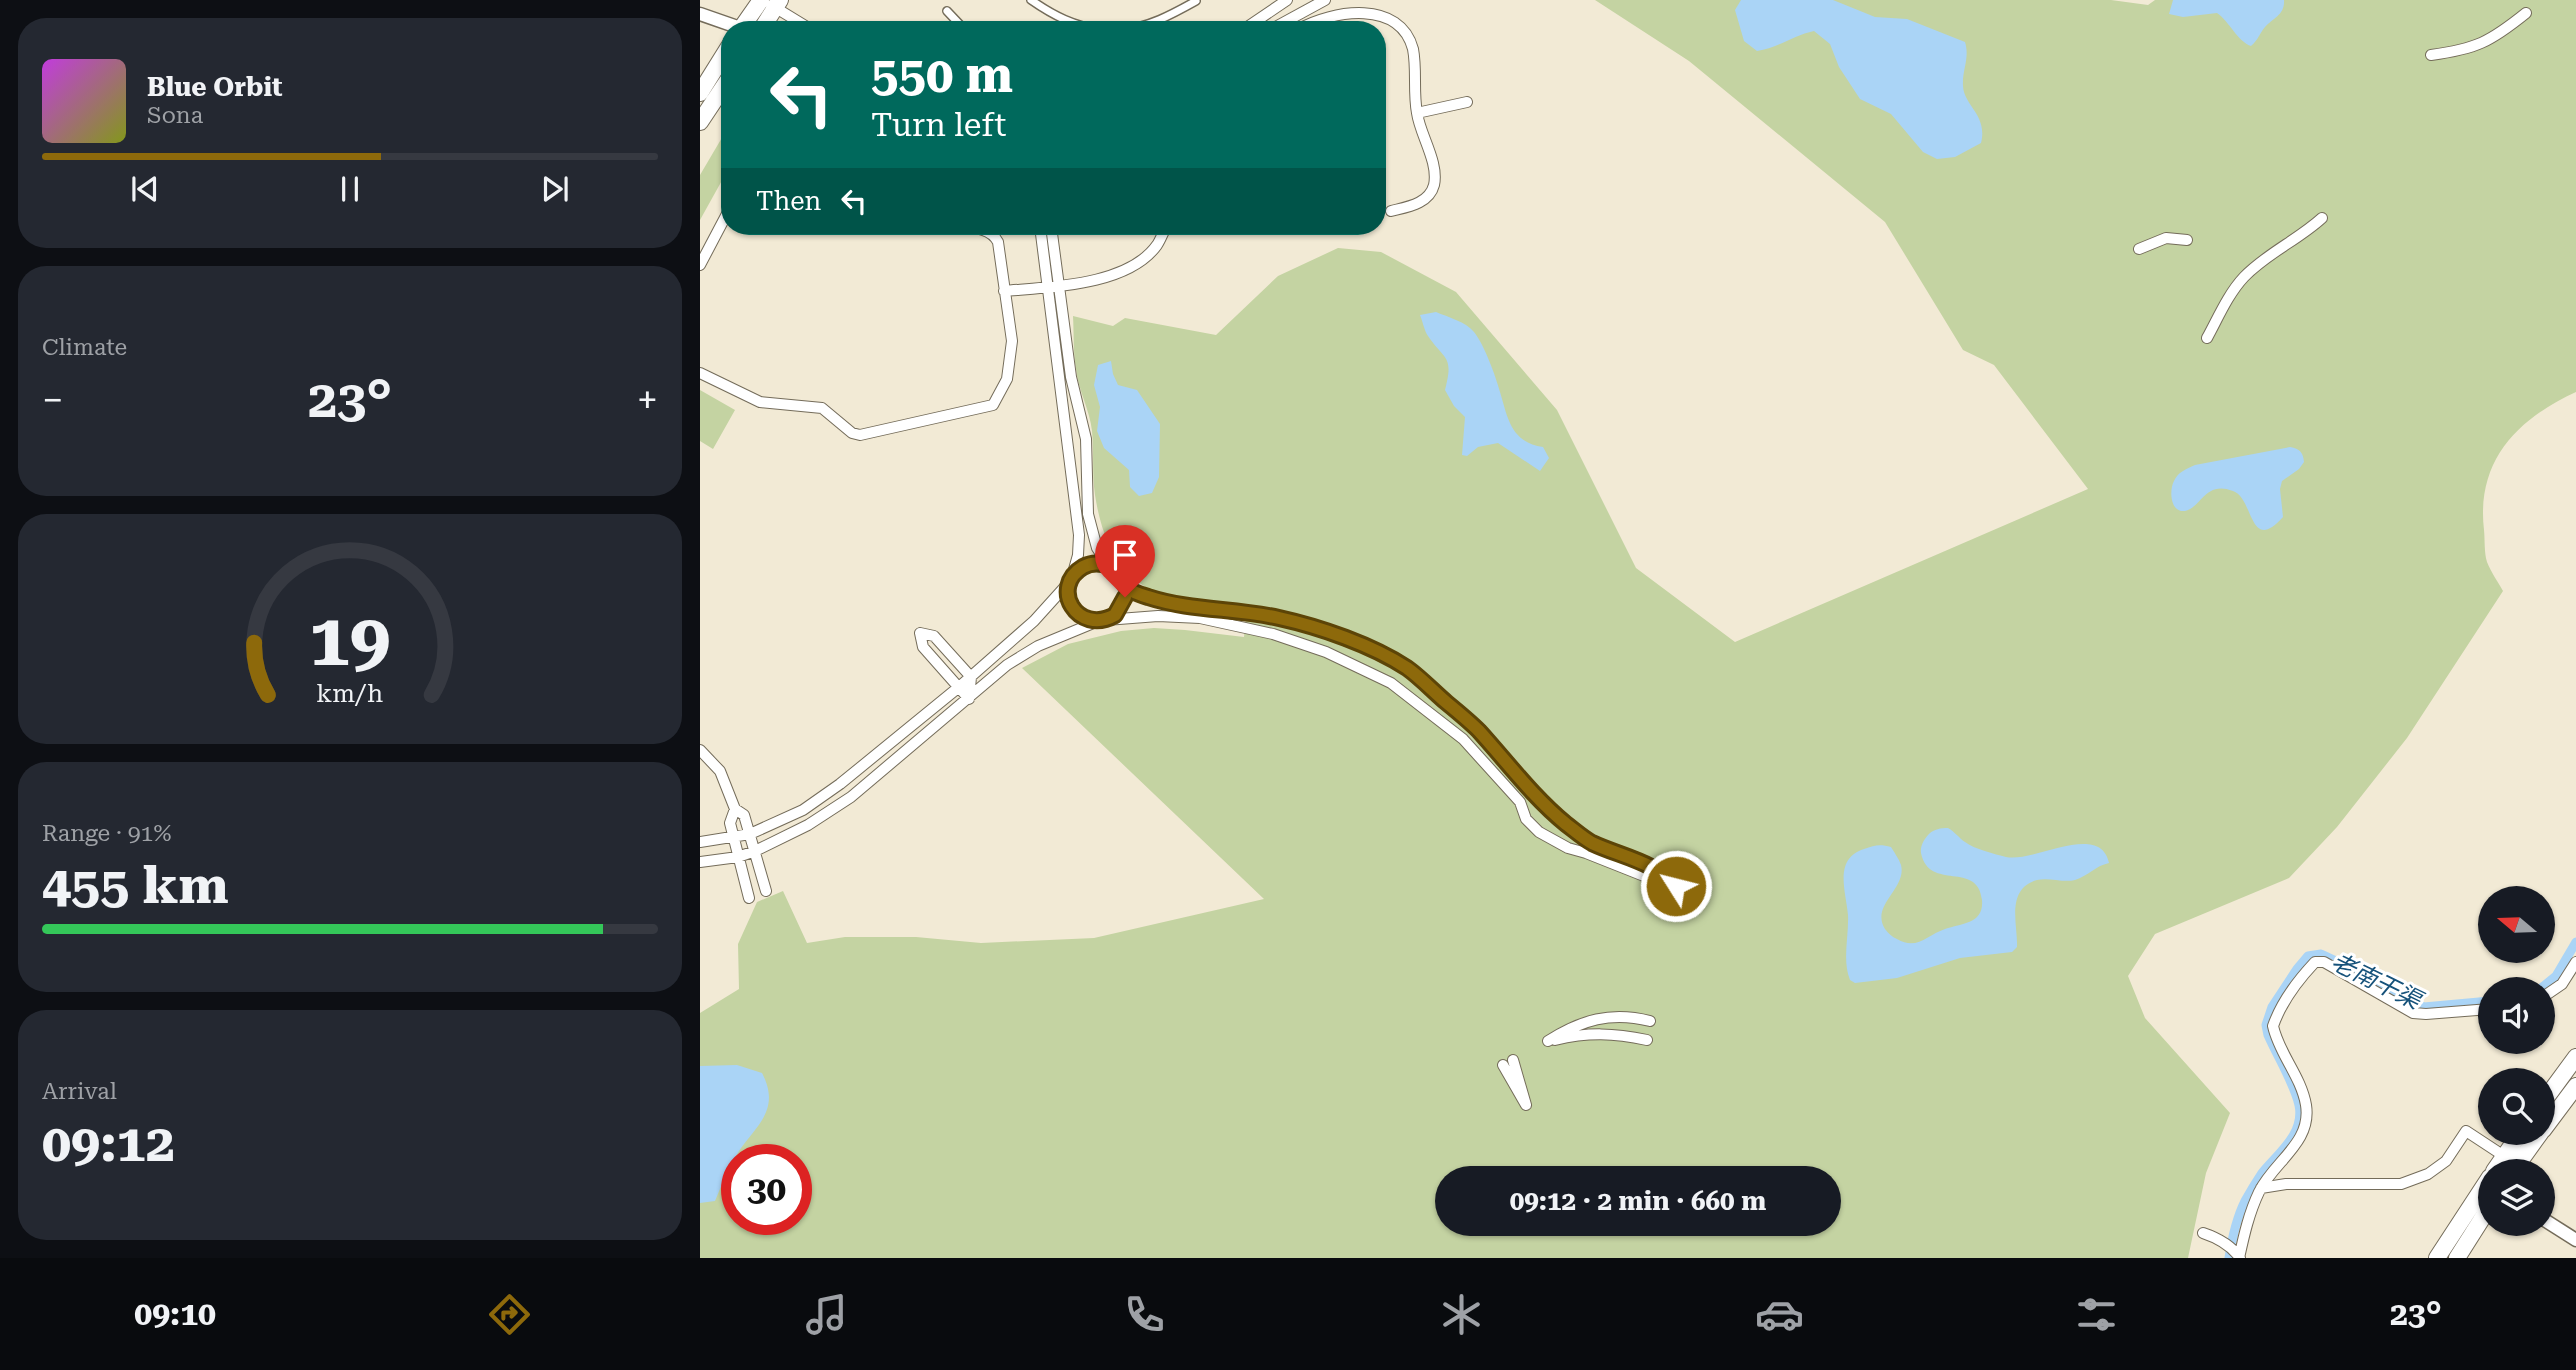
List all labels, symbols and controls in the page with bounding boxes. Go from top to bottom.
text: 550 m [871,47,1013,104]
icon: left [756,49,847,140]
text: Blue Orbit [147,72,283,102]
text: Sona [147,102,203,129]
text: Turn left [871,106,1006,144]
icon: previous [126,170,164,208]
icon: pause [331,170,369,208]
icon: next [536,170,574,208]
icon: left [835,182,873,220]
text: Then [756,186,821,216]
text: Climate [42,334,127,361]
text: 23° [308,369,392,430]
text: − [42,378,63,422]
text: + [637,378,658,422]
pin [1095,525,1155,597]
icon: arrive [1106,536,1144,574]
text: 19 [309,598,391,683]
text: km/h [317,679,383,708]
text: Range · 91% [42,820,171,847]
position arrow [1639,849,1713,923]
text: 455 km [42,855,229,916]
north arrow [2478,886,2555,962]
map controls [2478,886,2555,1236]
water label: 老南干渠 [2327,947,2428,1016]
button: sound [2478,977,2555,1054]
button: search [2478,1068,2555,1145]
text: Arrival [42,1078,117,1105]
text: 09:12 [42,1113,175,1174]
speed limit sign: 30 [721,1144,812,1235]
button: layers [2478,1159,2555,1236]
text: 09:12 · 2 min · 660 m [1510,1186,1766,1216]
icon: directions [485,1290,534,1339]
icon: music [802,1290,851,1339]
icon: phone [1120,1290,1169,1339]
icon: climate [1437,1290,1486,1339]
icon: car [1755,1290,1804,1339]
icon: filters [2072,1290,2121,1339]
text: 09:10 [134,1295,216,1333]
text: 23° [2390,1295,2442,1333]

